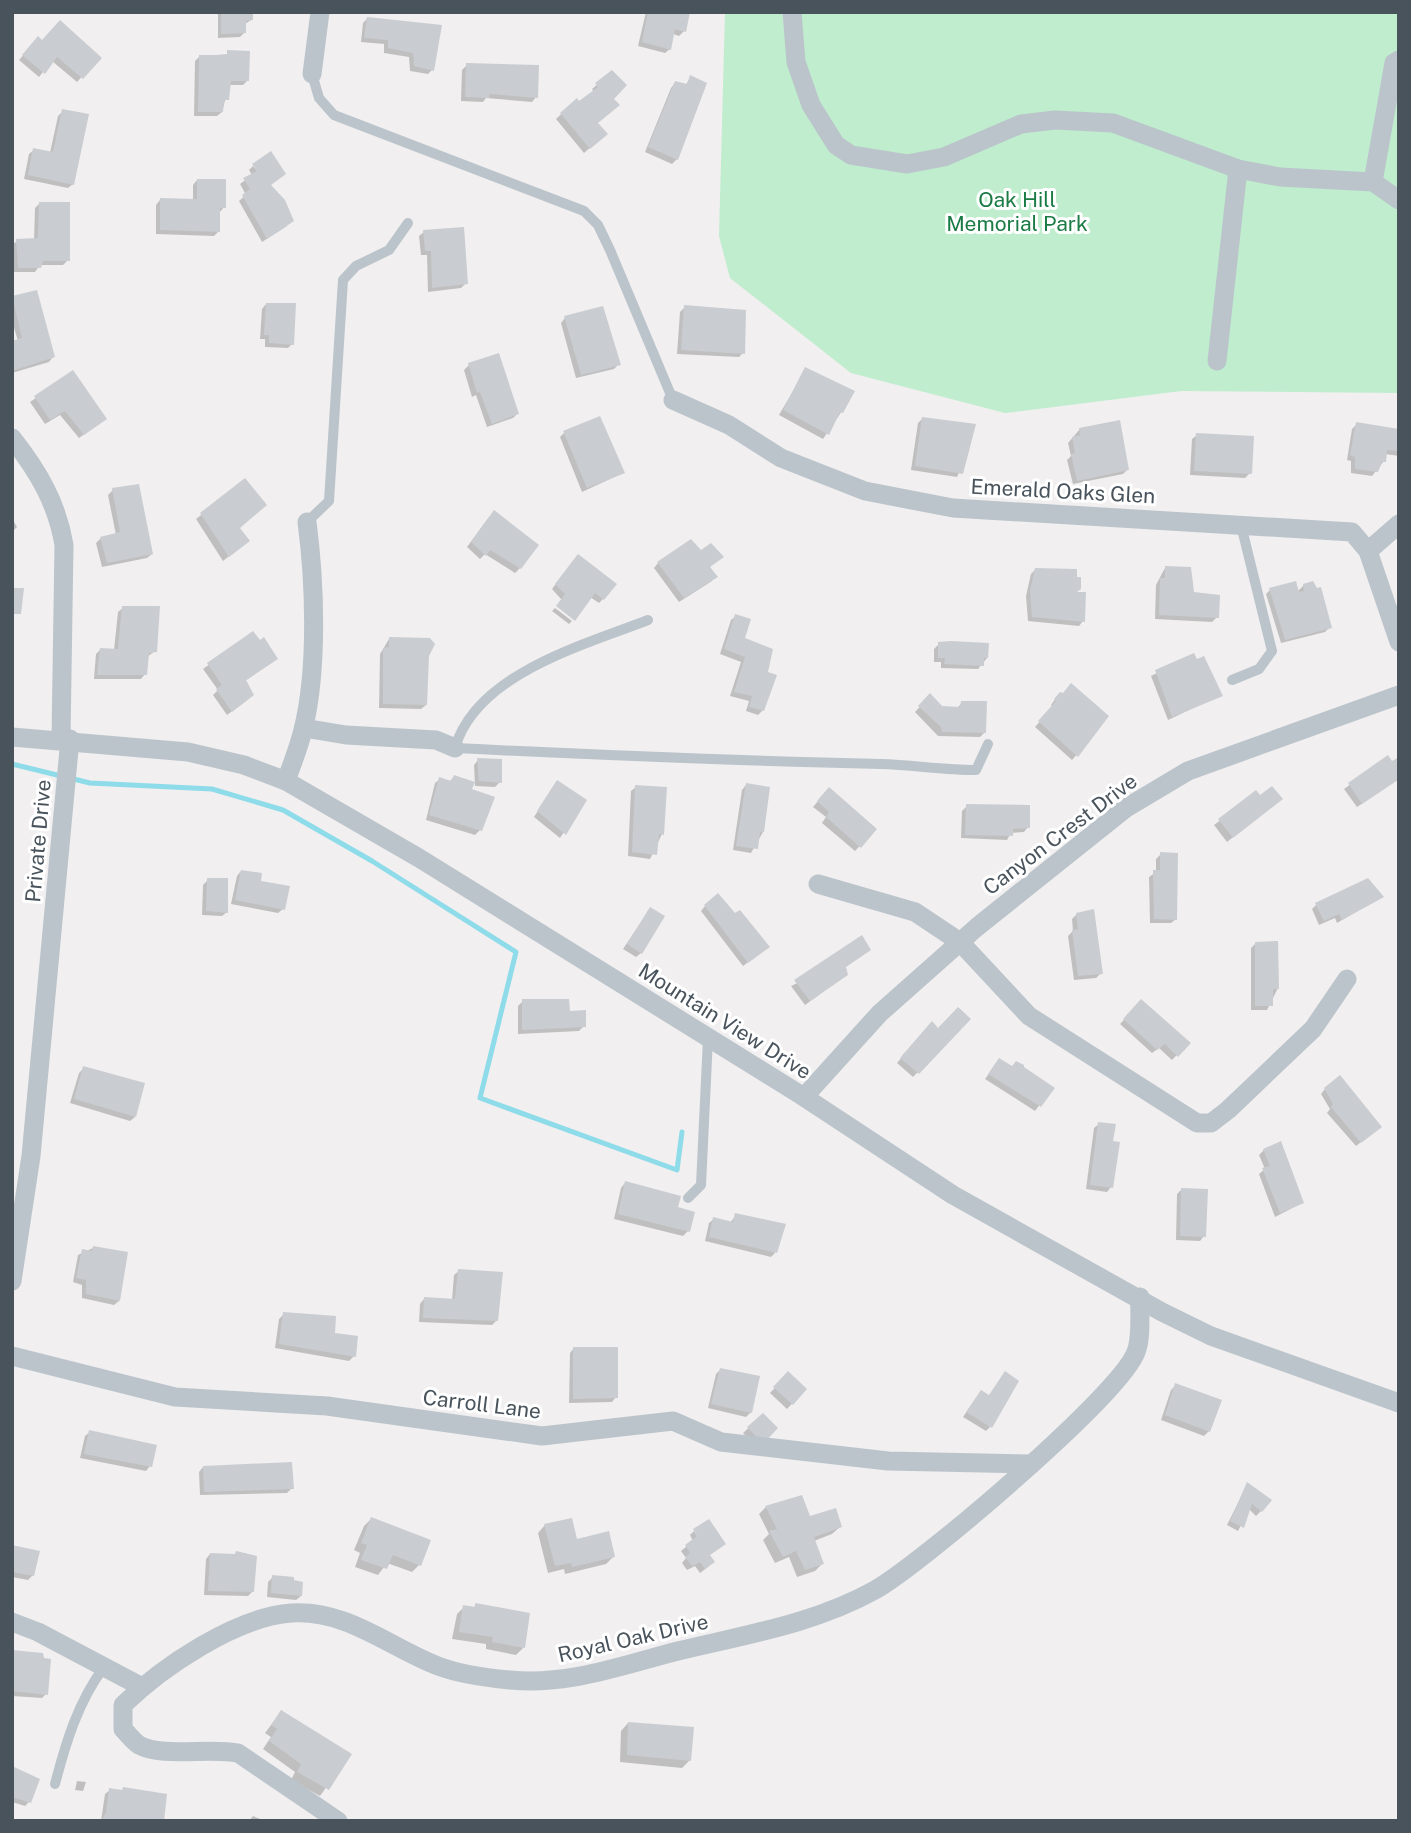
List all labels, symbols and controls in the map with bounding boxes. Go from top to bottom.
park label: Oak Hill Memorial Park [946,187,1088,236]
street label: Emerald Oaks Glen [970,474,1156,508]
street label: Canyon Crest Drive [978,768,1142,900]
street label: Private Drive [20,779,56,903]
street label: Mountain View Drive [634,958,816,1084]
street label: Carroll Lane [421,1384,543,1424]
street label: Royal Oak Drive [555,1609,711,1667]

